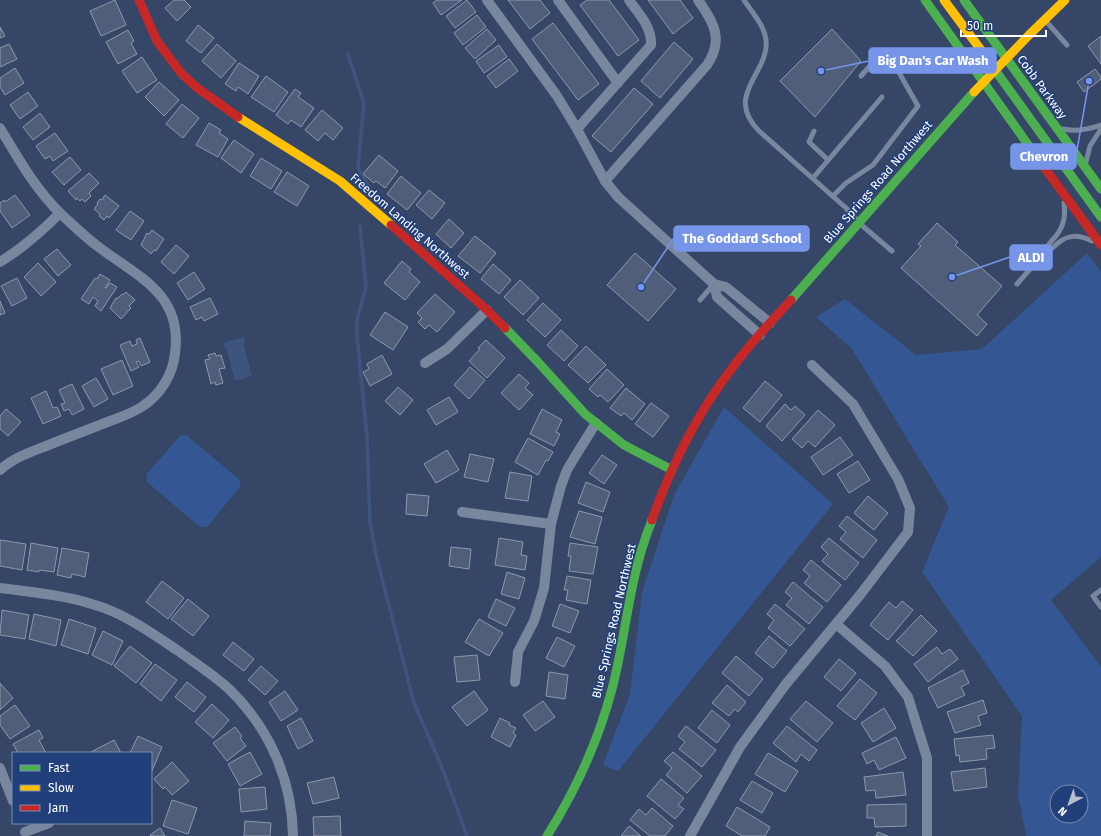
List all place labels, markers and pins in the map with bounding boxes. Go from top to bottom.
callout: Big Dan's Car Wash [869,48,996,73]
callout: Chevron [1011,144,1076,169]
callout: The Goddard School [674,226,809,251]
callout: ALDI [1010,245,1052,270]

